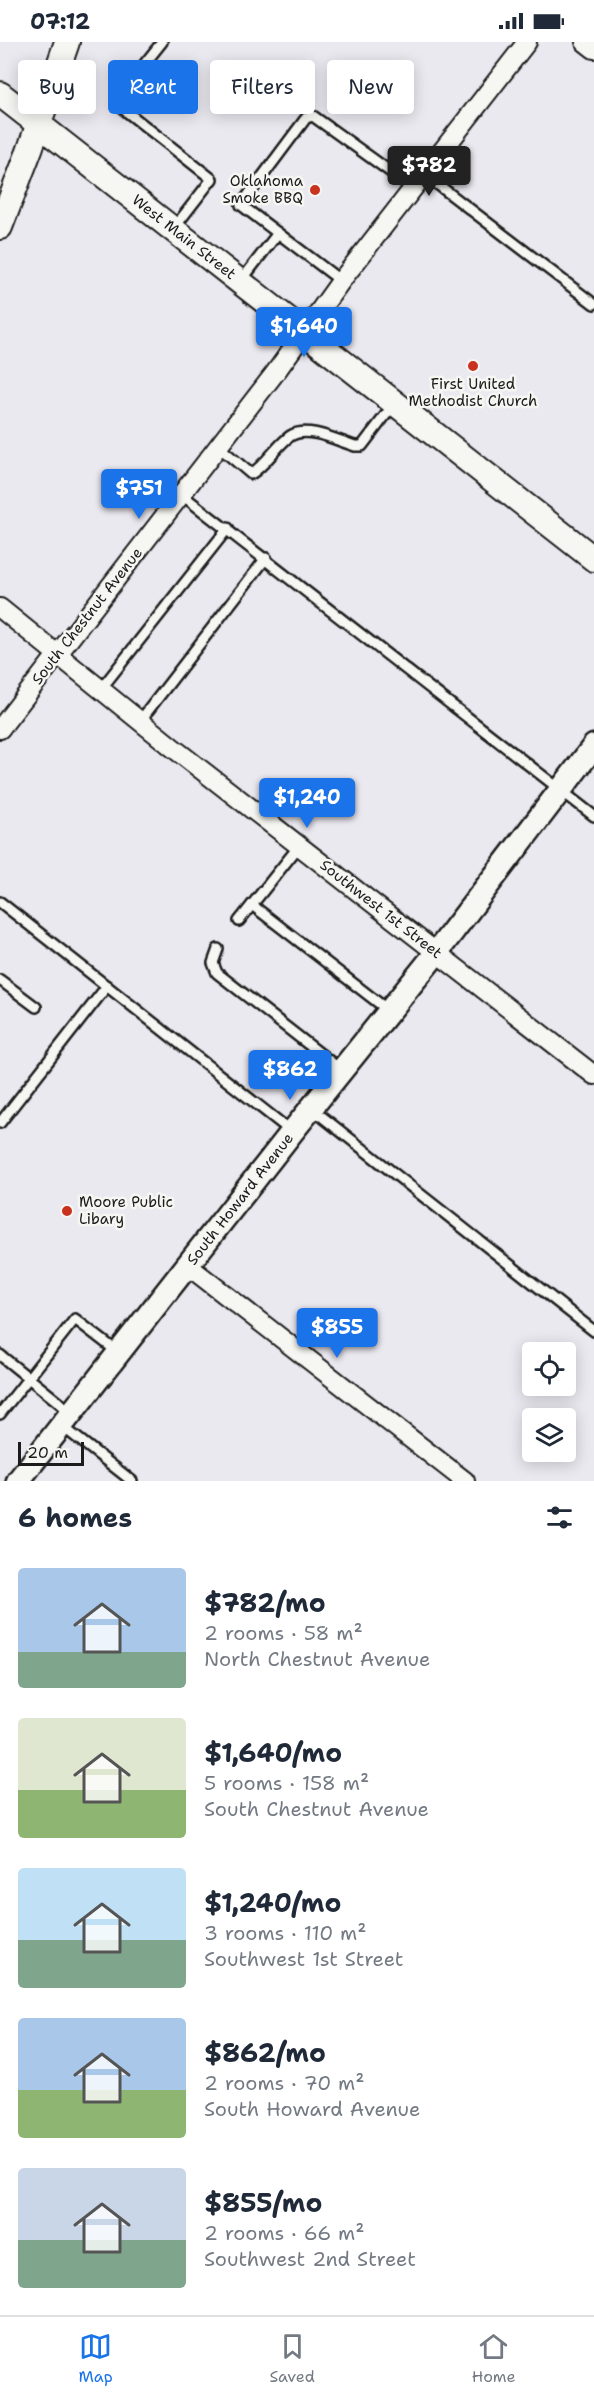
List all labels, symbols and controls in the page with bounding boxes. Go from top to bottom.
text: 07:12 [30,7,90,36]
chip: Buy [18,60,96,114]
chip: Rent [108,60,198,114]
chip: Filters [210,60,315,114]
chip: New [327,60,414,114]
pin: $782 [393,146,465,197]
text: $782 [402,152,456,178]
place label: Oklahoma Smoke BBQ [222,171,304,208]
marker: Oklahoma Smoke BBQ [308,183,322,197]
street label: West Main Street [128,190,240,284]
pin: $1,640 [255,307,353,358]
text: $1,640 [270,313,338,339]
marker: First United Methodist Church [466,359,480,373]
place label: First United Methodist Church [409,374,537,411]
pin: $751 [103,469,175,520]
text: $751 [115,475,163,501]
street label: South Chestnut Avenue [27,543,147,689]
pin: $1,240 [258,778,356,829]
text: $1,240 [273,784,341,810]
street label: Southwest 1st Street [316,855,446,963]
pin: $862 [254,1050,326,1101]
text: $862 [262,1056,318,1082]
street label: South Howard Avenue [182,1129,298,1269]
place label: Moore Public Libary [79,1192,173,1229]
marker: Moore Public Libary [60,1204,74,1218]
pin: $855 [301,1308,373,1359]
text: $855 [311,1314,363,1340]
map controls [522,1342,576,1462]
button: locate [522,1342,576,1396]
button: layers [522,1408,576,1462]
scale bar [18,1439,84,1466]
text: 20 m [27,1442,68,1463]
text: 6 homes [18,1500,132,1535]
icon: filters [543,1501,576,1534]
text: $782/mo [204,1585,326,1620]
icon: home [66,1592,138,1664]
text: 2 rooms · 58 m² [204,1620,363,1646]
text: North Chestnut Avenue [204,1646,430,1672]
text: $1,640/mo [204,1735,342,1770]
icon: home [66,1742,138,1814]
text: 5 rooms · 158 m² [204,1770,369,1796]
text: South Chestnut Avenue [204,1796,429,1822]
text: $1,240/mo [204,1885,341,1920]
icon: home [66,1892,138,1964]
text: 3 rooms · 110 m² [204,1920,367,1946]
text: Southwest 1st Street [204,1946,404,1972]
text: $862/mo [204,2035,326,2070]
icon: home [66,2042,138,2114]
text: 2 rooms · 70 m² [204,2070,365,2096]
text: South Howard Avenue [204,2096,420,2122]
text: $855/mo [204,2185,322,2220]
icon: home [66,2192,138,2264]
text: 2 rooms · 66 m² [204,2220,365,2246]
text: Southwest 2nd Street [204,2246,416,2272]
tab: Map [78,2330,113,2387]
tab: Saved [269,2330,315,2387]
tab: Home [472,2330,516,2387]

